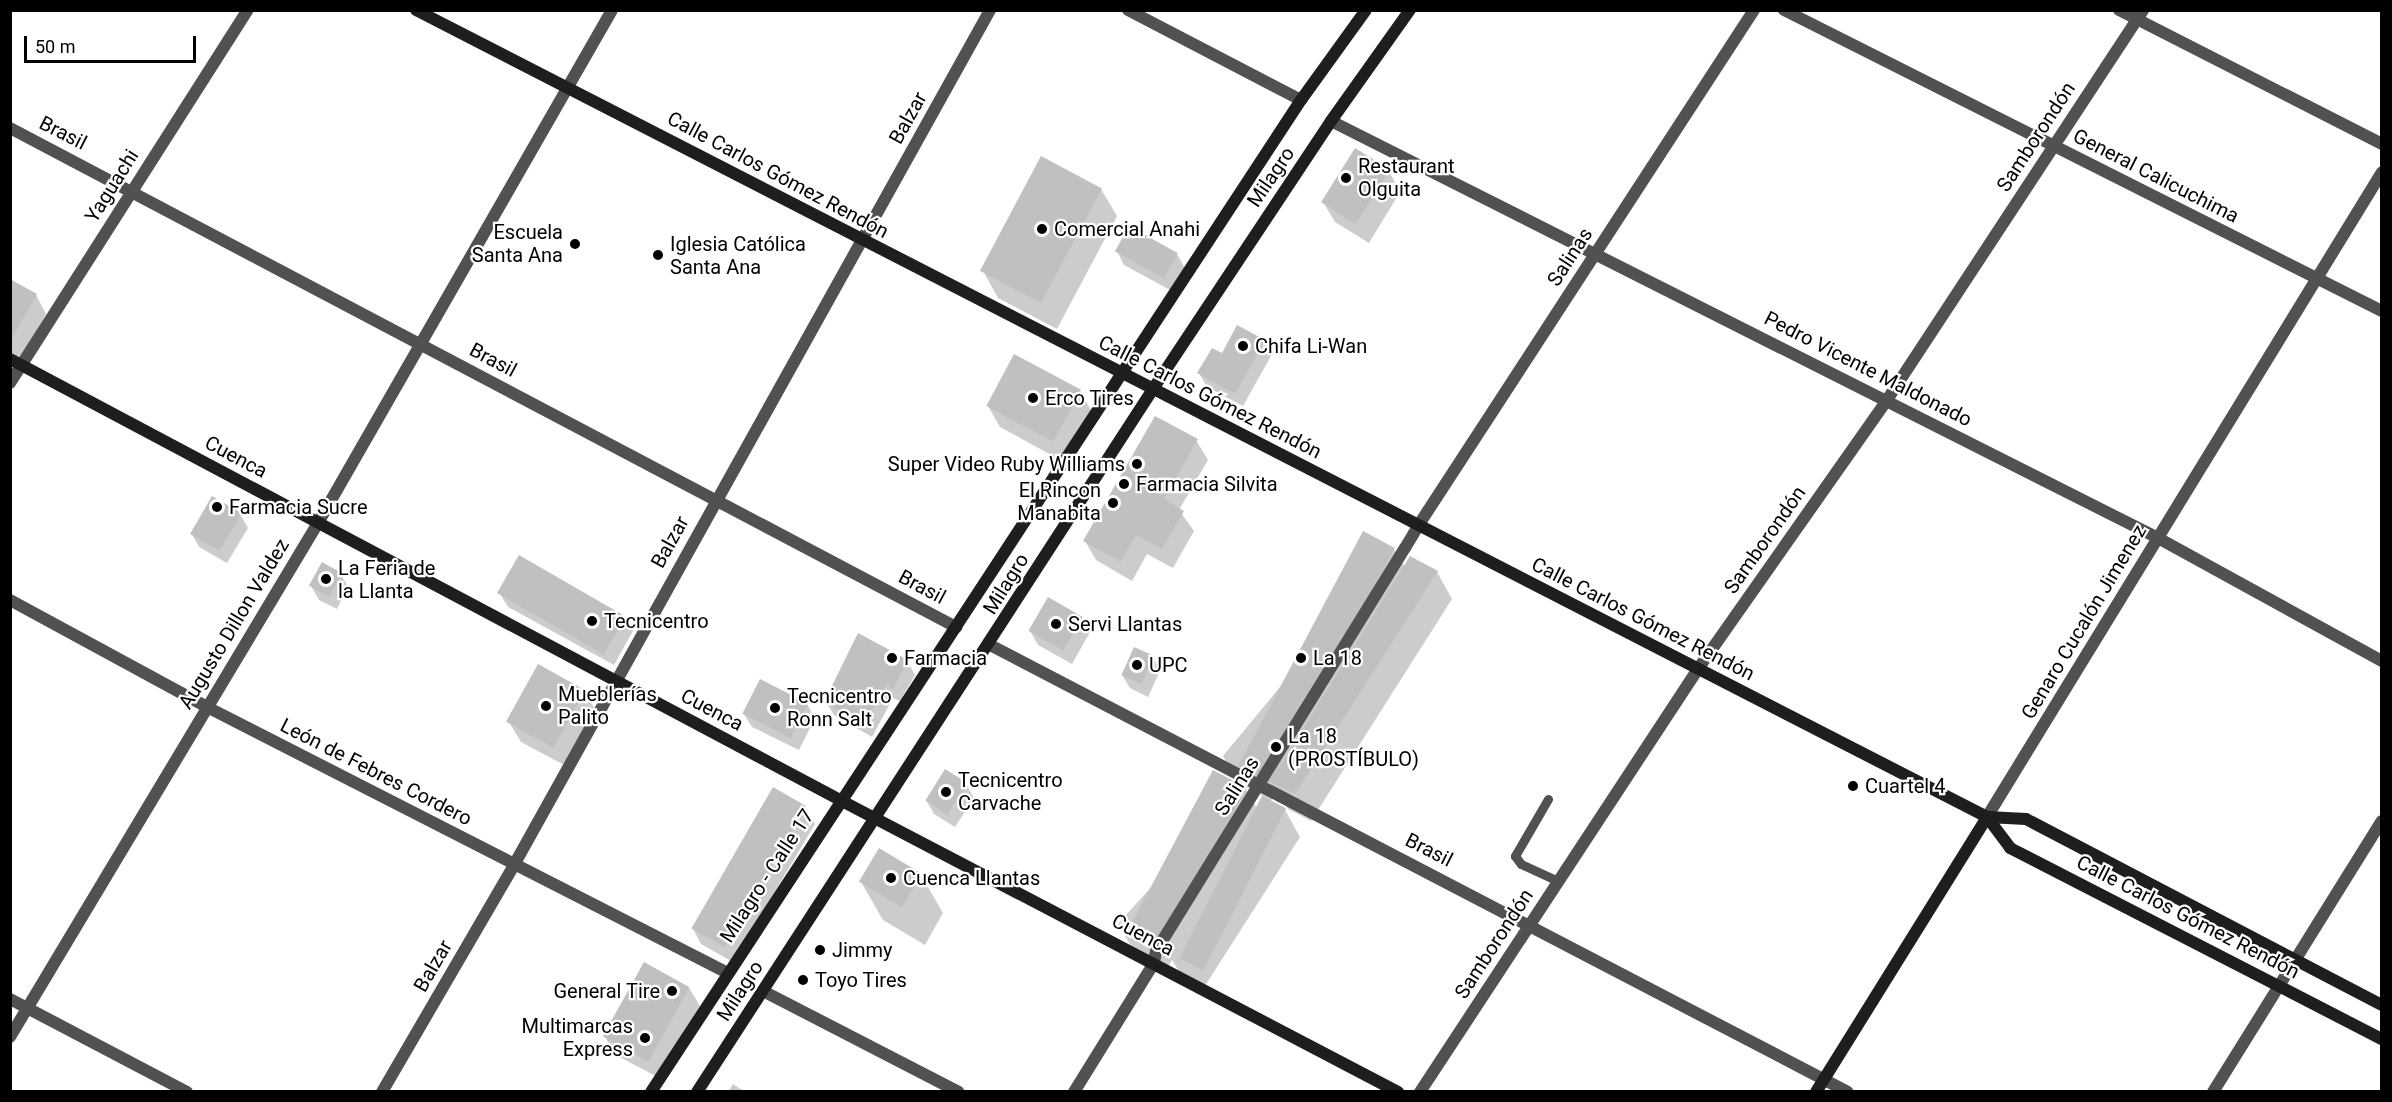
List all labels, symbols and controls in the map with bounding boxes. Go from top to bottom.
scale bar [27,24,200,62]
text: 50 m [35,36,75,57]
street label: Samborondón [1992,78,2080,196]
street label: Balzar [884,88,932,148]
street label: Calle Carlos Gómez Rendón [663,106,893,244]
street label: Brasil [35,111,91,155]
street label: General Calicuchima [2069,124,2243,228]
street label: Milagro [1242,142,1300,212]
street label: Yaguachi [80,145,144,227]
place label: Restaurant Olguita [1358,154,1455,201]
marker: Restaurant Olguita [1339,171,1353,185]
place label: Comercial Anahi [1054,217,1200,241]
place label: Escuela Santa Ana [472,220,563,267]
marker: Comercial Anahi [1035,222,1049,236]
street label: Salinas [1542,223,1598,291]
place label: Iglesia Católica Santa Ana [670,232,806,279]
marker: Escuela Santa Ana [568,237,582,251]
marker: Iglesia Católica Santa Ana [651,248,665,262]
street label: Pedro Vicente Maldonado [1760,306,1976,432]
street label: Calle Carlos Gómez Rendón [1094,330,1326,464]
place label: Chifa Li-Wan [1255,334,1367,358]
street label: Brasil [465,338,521,382]
marker: Chifa Li-Wan [1236,339,1250,353]
place label: Erco Tires [1045,386,1134,410]
marker: Erco Tires [1026,391,1040,405]
street label: Cuenca [201,431,271,483]
place label: Super Video Ruby Williams [888,452,1125,476]
marker: Super Video Ruby Williams [1130,457,1144,471]
place label: Farmacia Silvita [1136,472,1278,496]
marker: Farmacia Silvita [1117,477,1131,491]
place label: El Rincon Manabita [1017,479,1101,526]
street label: Samborondón [1719,482,1811,598]
place label: Farmacia Sucre [229,495,368,519]
marker: El Rincon Manabita [1106,496,1120,510]
marker: Farmacia Sucre [210,500,224,514]
street label: Balzar [646,512,694,572]
street label: Genaro Cucalón Jimenez [2016,521,2152,723]
street label: Augusto Dillon Valdez [174,535,294,713]
street label: Milagro [978,549,1034,619]
street label: Calle Carlos Gómez Rendón [1527,552,1759,686]
place label: La Feria de la Llanta [338,556,435,603]
street label: Brasil [894,565,950,609]
marker: La Feria de la Llanta [319,572,333,586]
place label: Tecnicentro [604,609,709,633]
place label: Servi Llantas [1068,612,1182,636]
marker: Tecnicentro [585,614,599,628]
marker: Servi Llantas [1049,617,1063,631]
place label: Farmacia [904,646,987,670]
place label: La 18 [1313,646,1362,670]
marker: Farmacia [885,651,899,665]
marker: La 18 [1294,651,1308,665]
place label: UPC [1149,653,1188,677]
marker: UPC [1130,658,1144,672]
place label: Mueblerías Palito [558,682,657,729]
street label: Cuenca [677,684,747,736]
place label: Tecnicentro Ronn Salt [787,684,892,731]
marker: Mueblerías Palito [539,699,553,713]
marker: Tecnicentro Ronn Salt [768,701,782,715]
street label: León de Febres Cordero [276,713,476,831]
place label: La 18 (PROSTÍBULO) [1288,724,1419,771]
marker: La 18 (PROSTÍBULO) [1269,740,1283,754]
street label: Salinas [1210,752,1264,820]
place label: Tecnicentro Carvache [958,768,1063,815]
place label: Cuartel 4 [1865,774,1945,798]
marker: Cuartel 4 [1846,779,1860,793]
marker: Tecnicentro Carvache [939,785,953,799]
street label: Milagro - Calle 17 [715,805,819,947]
street label: Brasil [1401,828,1457,872]
street label: Calle Carlos Gómez Rendón [2072,850,2304,984]
place label: Cuenca Llantas [903,866,1040,890]
marker: Cuenca Llantas [884,871,898,885]
street label: Samborondón [1450,885,1538,1003]
street label: Cuenca [1108,909,1178,961]
street label: Balzar [409,936,457,996]
place label: Jimmy [832,938,892,962]
marker: Jimmy [813,943,827,957]
street label: Milagro [712,956,768,1026]
place label: Toyo Tires [815,968,907,992]
marker: Toyo Tires [796,973,810,987]
place label: General Tire [553,979,660,1003]
marker: General Tire [665,984,679,998]
place label: Multimarcas Express [522,1014,633,1061]
marker: Multimarcas Express [638,1031,652,1045]

